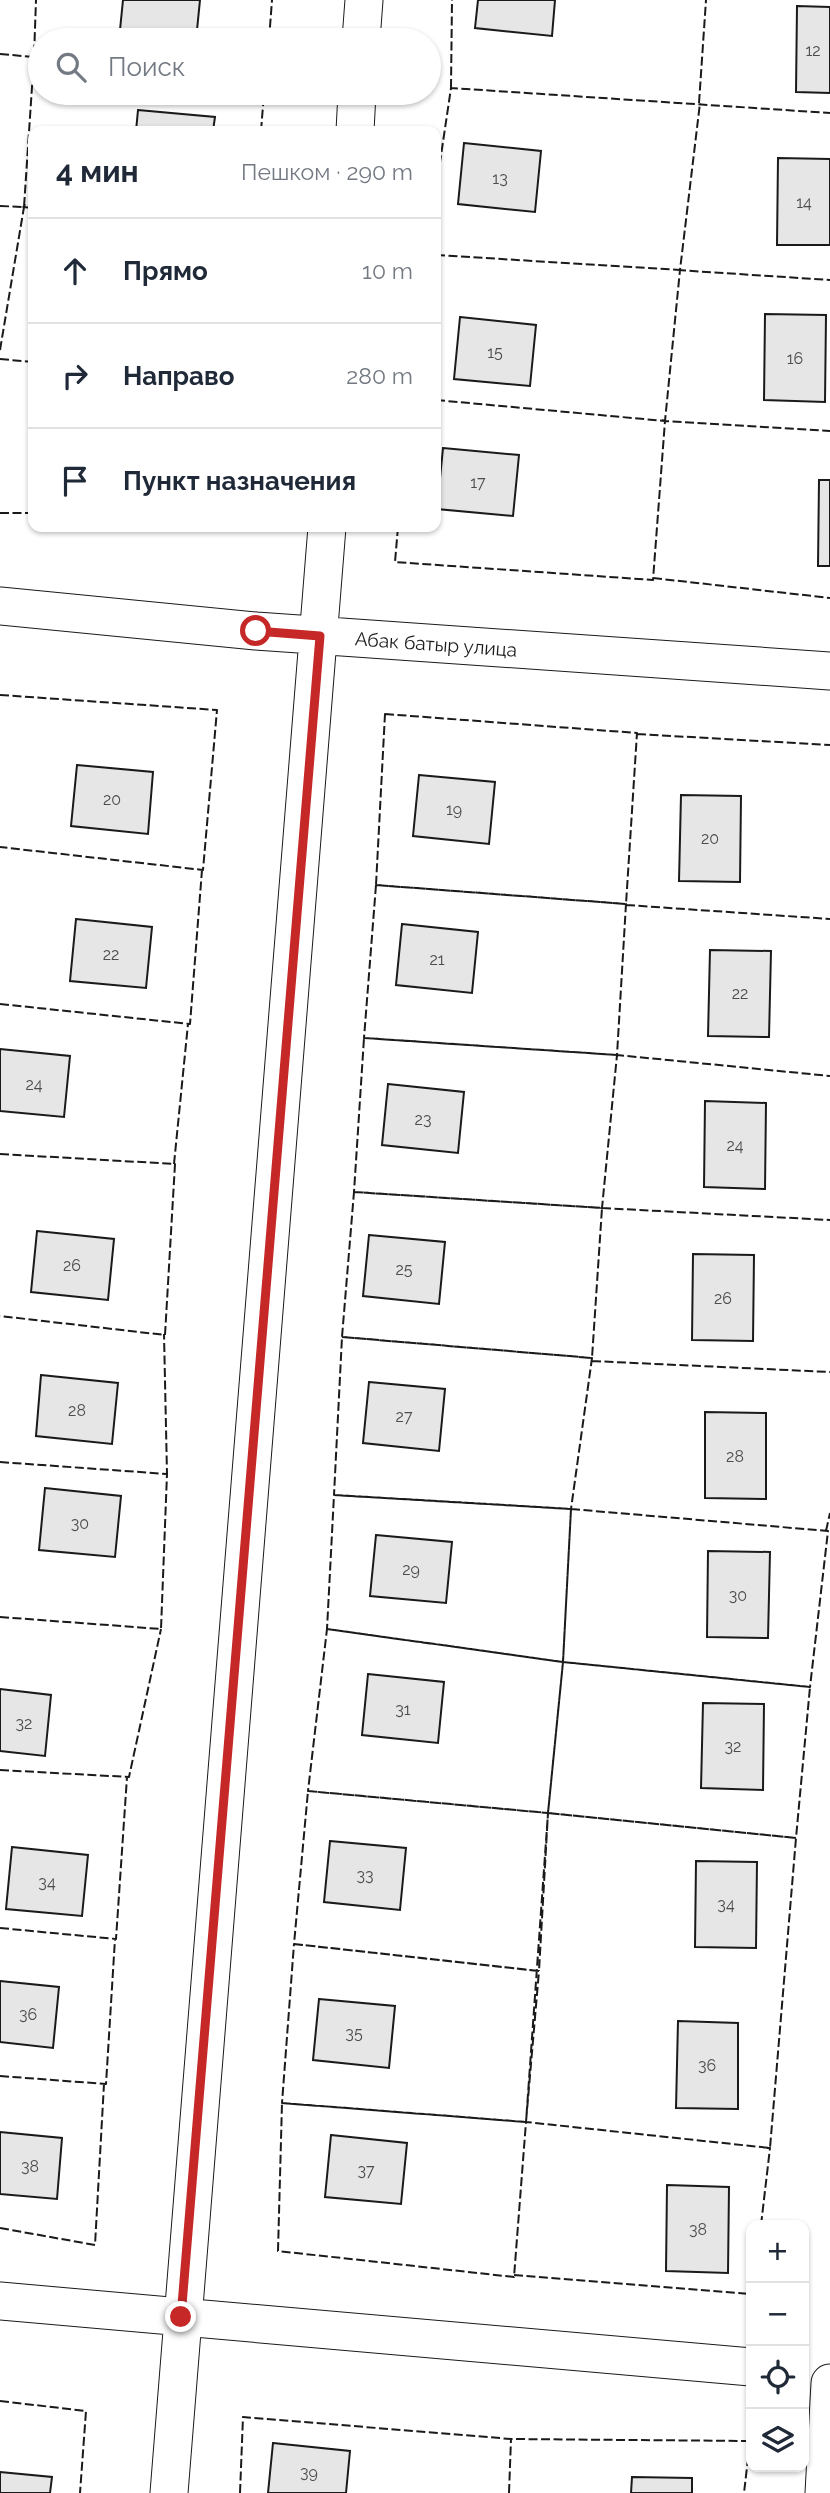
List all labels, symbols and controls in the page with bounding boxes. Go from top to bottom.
search box [28,28,441,105]
house number: 12 [805,41,821,60]
icon: search [52,48,90,86]
text: Поиск [108,52,185,82]
text: 4 мин [56,154,139,189]
text: Пешком · 290 m [241,158,413,185]
house number: 13 [492,169,508,188]
house number: 14 [796,193,812,212]
icon: ahead [56,252,94,290]
text: Прямо [123,256,208,286]
text: 10 m [362,257,413,284]
house number: 15 [487,343,503,362]
house number: 16 [787,349,803,368]
icon: right [56,357,94,395]
text: Направо [123,361,234,391]
text: 280 m [346,362,413,389]
icon: arrive [56,462,94,500]
text: Пункт назначения [123,466,356,496]
house number: 17 [470,473,486,492]
route start [240,615,271,646]
street label: Абак батыр улица [354,627,518,661]
house number: 20 [103,790,121,809]
house number: 19 [446,800,462,819]
house number: 20 [701,829,719,848]
house number: 22 [103,945,119,964]
house number: 21 [429,950,445,969]
house number: 22 [732,984,748,1003]
house number: 24 [25,1075,43,1094]
house number: 23 [415,1110,431,1129]
house number: 24 [726,1136,744,1155]
house number: 26 [63,1256,81,1275]
house number: 25 [395,1260,413,1279]
house number: 26 [714,1289,732,1308]
house number: 28 [68,1401,86,1420]
house number: 27 [396,1407,413,1426]
house number: 28 [726,1447,744,1466]
house number: 30 [71,1514,89,1533]
house number: 29 [402,1560,420,1579]
house number: 30 [729,1586,747,1605]
house number: 31 [395,1700,411,1719]
house number: 32 [16,1714,32,1733]
house number: 32 [725,1737,741,1756]
house number: 33 [356,1866,374,1885]
house number: 34 [38,1873,56,1892]
house number: 34 [717,1895,735,1914]
house number: 36 [19,2005,37,2024]
house number: 35 [345,2024,363,2043]
house number: 36 [698,2056,716,2075]
house number: 38 [21,2157,39,2176]
house number: 37 [357,2161,375,2180]
house number: 38 [689,2220,707,2239]
map controls [746,2220,809,2472]
button: + [746,2220,809,2283]
button: − [746,2283,809,2346]
route end [165,2301,196,2332]
button: locate [746,2346,809,2409]
button: layers [746,2409,809,2472]
house number: 39 [300,2463,318,2482]

